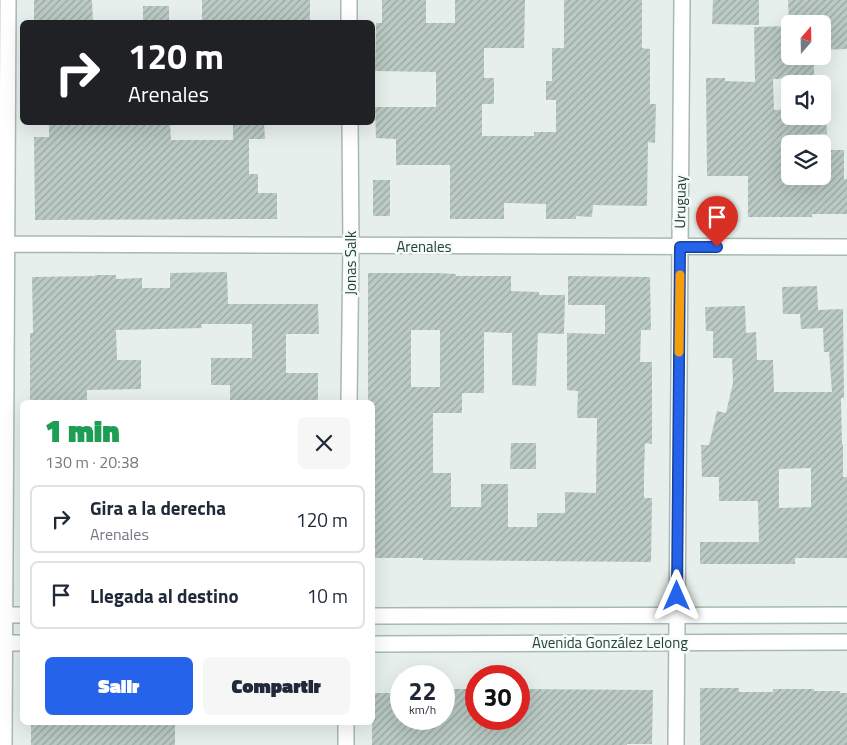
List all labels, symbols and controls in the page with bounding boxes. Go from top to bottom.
north arrow [781,15,831,65]
map controls [781,15,831,185]
text: 120 m [128,29,224,83]
icon: right [45,40,110,105]
button: sound [781,75,831,125]
text: Arenales [128,77,209,111]
button: layers [781,135,831,185]
street label: Uruguay [668,175,692,229]
pin [696,196,738,247]
icon: arrive [703,203,731,231]
street label: Jonas Salk [339,231,362,295]
street label: Arenales [396,235,452,258]
text: 1 min [45,408,120,454]
button: close [298,417,350,469]
text: 130 m · 20:38 [45,450,139,474]
text: Gira a la derecha [90,493,226,522]
icon: right [47,505,75,533]
text: 120 m [296,505,348,534]
text: Arenales [90,522,149,546]
position arrow [650,569,702,621]
icon: arrive [47,581,75,609]
text: Llegada al destino [90,581,239,610]
text: 10 m [307,581,348,610]
street label: Avenida González Lelong [532,631,688,654]
button: Salir [45,657,193,715]
button: Compartir [203,657,350,715]
speed limit sign: 30 [465,665,530,730]
text: 22 [408,672,437,710]
text: km/h [409,700,436,719]

